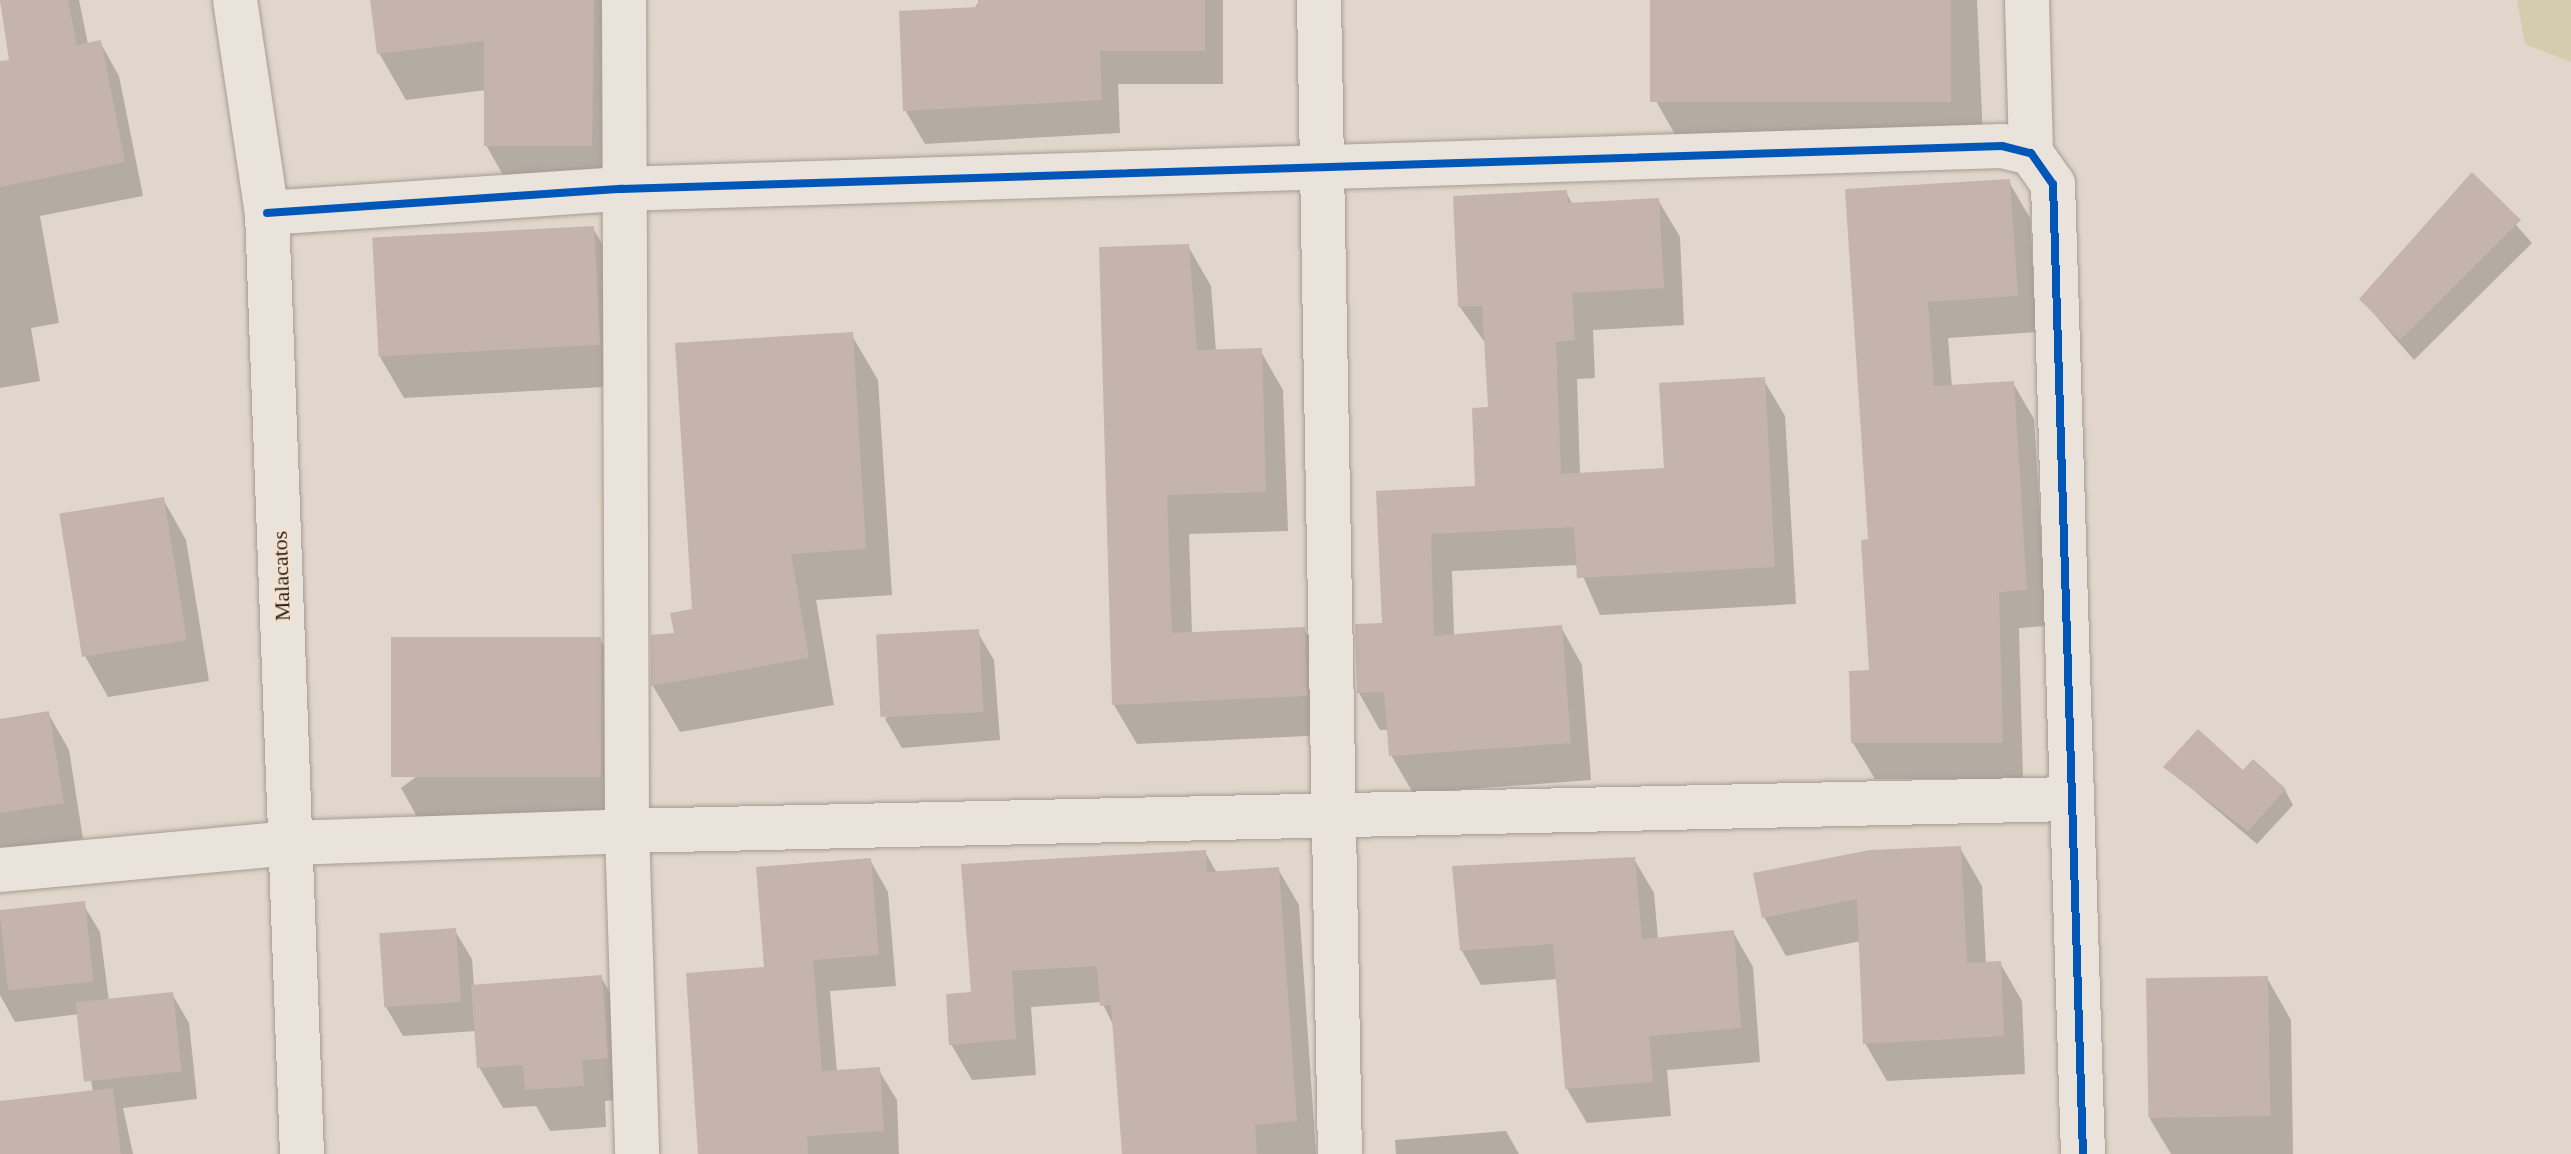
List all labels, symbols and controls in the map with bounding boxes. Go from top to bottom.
street label: Malacatos [266,530,296,622]

